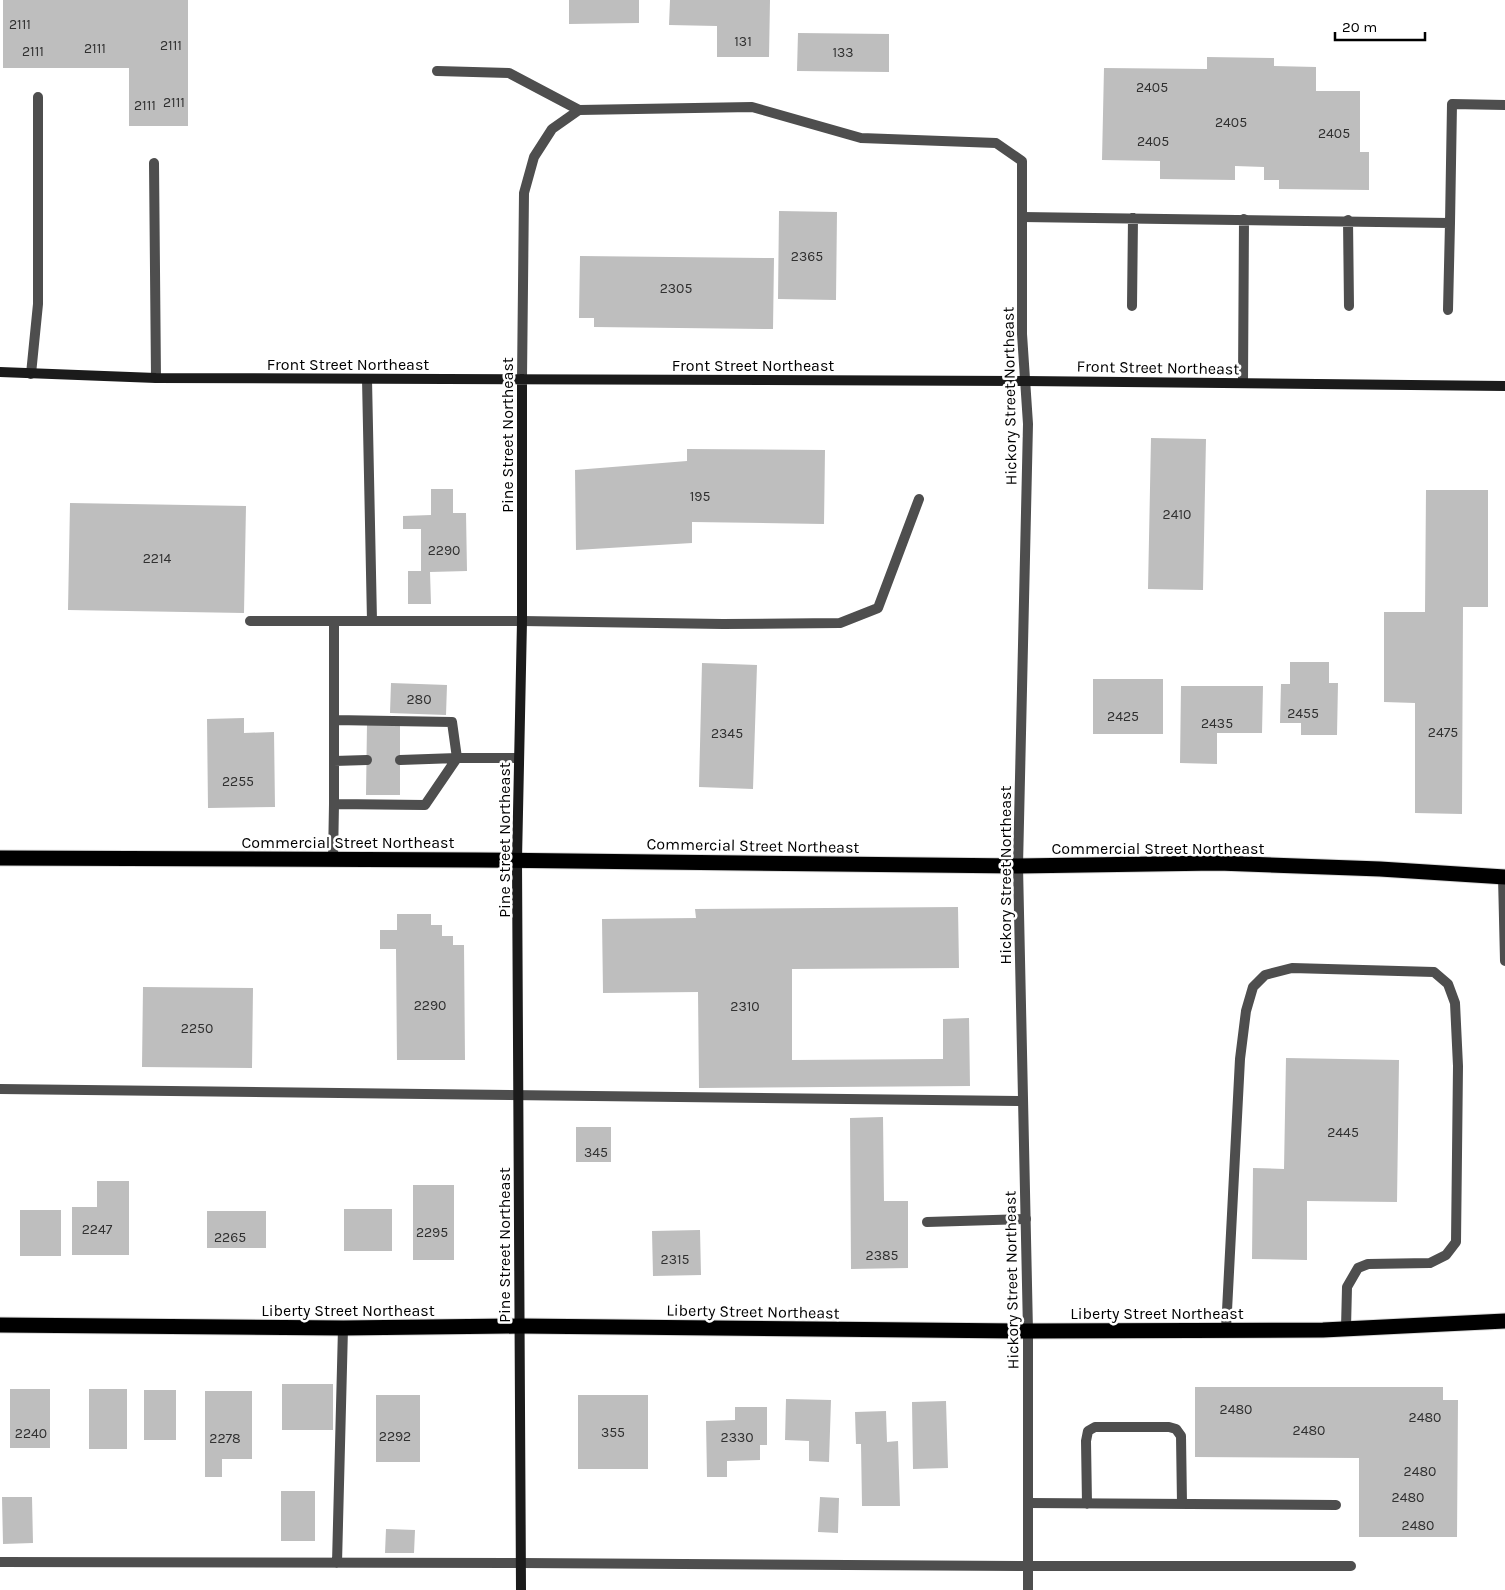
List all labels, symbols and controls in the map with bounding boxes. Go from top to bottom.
scale bar [1335,10,1425,42]
house number: 2111 [9,16,31,33]
text: 20 m [1342,18,1377,36]
house number: 131 [734,33,752,50]
house number: 2111 [160,37,182,54]
house number: 2111 [84,40,106,57]
house number: 2111 [22,43,44,60]
house number: 133 [832,44,854,61]
house number: 2405 [1136,79,1168,96]
house number: 2111 [163,94,185,111]
house number: 2111 [134,97,156,114]
house number: 2405 [1215,114,1247,131]
house number: 2405 [1318,125,1350,142]
house number: 2405 [1137,133,1169,150]
house number: 2365 [791,248,823,265]
house number: 2305 [660,280,692,297]
street label: Hickory Street Northeast [998,306,1021,486]
street label: Front Street Northeast [267,355,429,374]
street label: Front Street Northeast [672,356,834,375]
street label: Pine Street Northeast [498,357,517,513]
street label: Front Street Northeast [1076,357,1239,378]
house number: 195 [690,488,710,505]
house number: 2410 [1163,506,1191,523]
house number: 2290 [428,542,460,559]
house number: 2214 [143,550,172,567]
house number: 280 [406,691,432,708]
house number: 2455 [1287,705,1319,722]
house number: 2425 [1107,708,1139,725]
house number: 2435 [1201,715,1233,732]
house number: 2475 [1428,724,1458,741]
house number: 2345 [711,725,743,742]
street label: Pine Street Northeast [495,762,514,918]
house number: 2255 [222,773,254,790]
street label: Hickory Street Northeast [996,786,1015,964]
street label: Commercial Street Northeast [242,833,454,852]
street label: Commercial Street Northeast [646,834,860,857]
street label: Commercial Street Northeast [1052,839,1264,858]
house number: 2290 [414,997,446,1014]
house number: 2310 [730,998,760,1015]
house number: 2250 [181,1020,213,1037]
house number: 2445 [1327,1124,1359,1141]
house number: 345 [584,1144,608,1161]
street label: Pine Street Northeast [495,1167,514,1323]
street label: Hickory Street Northeast [1000,1190,1023,1370]
house number: 2247 [82,1221,113,1238]
house number: 2295 [416,1224,448,1241]
house number: 2265 [214,1229,246,1246]
house number: 2385 [866,1247,899,1264]
house number: 2315 [661,1251,690,1268]
street label: Liberty Street Northeast [666,1300,840,1323]
street label: Liberty Street Northeast [261,1301,435,1320]
street label: Liberty Street Northeast [1070,1304,1244,1323]
house number: 2480 [1220,1401,1252,1418]
house number: 2480 [1409,1409,1441,1426]
house number: 2480 [1293,1422,1325,1439]
house number: 355 [601,1424,625,1441]
house number: 2240 [15,1425,47,1442]
house number: 2292 [379,1428,411,1445]
house number: 2330 [721,1429,753,1446]
house number: 2278 [209,1430,241,1447]
house number: 2480 [1404,1463,1436,1480]
house number: 2480 [1392,1489,1424,1506]
house number: 2480 [1402,1517,1434,1534]

